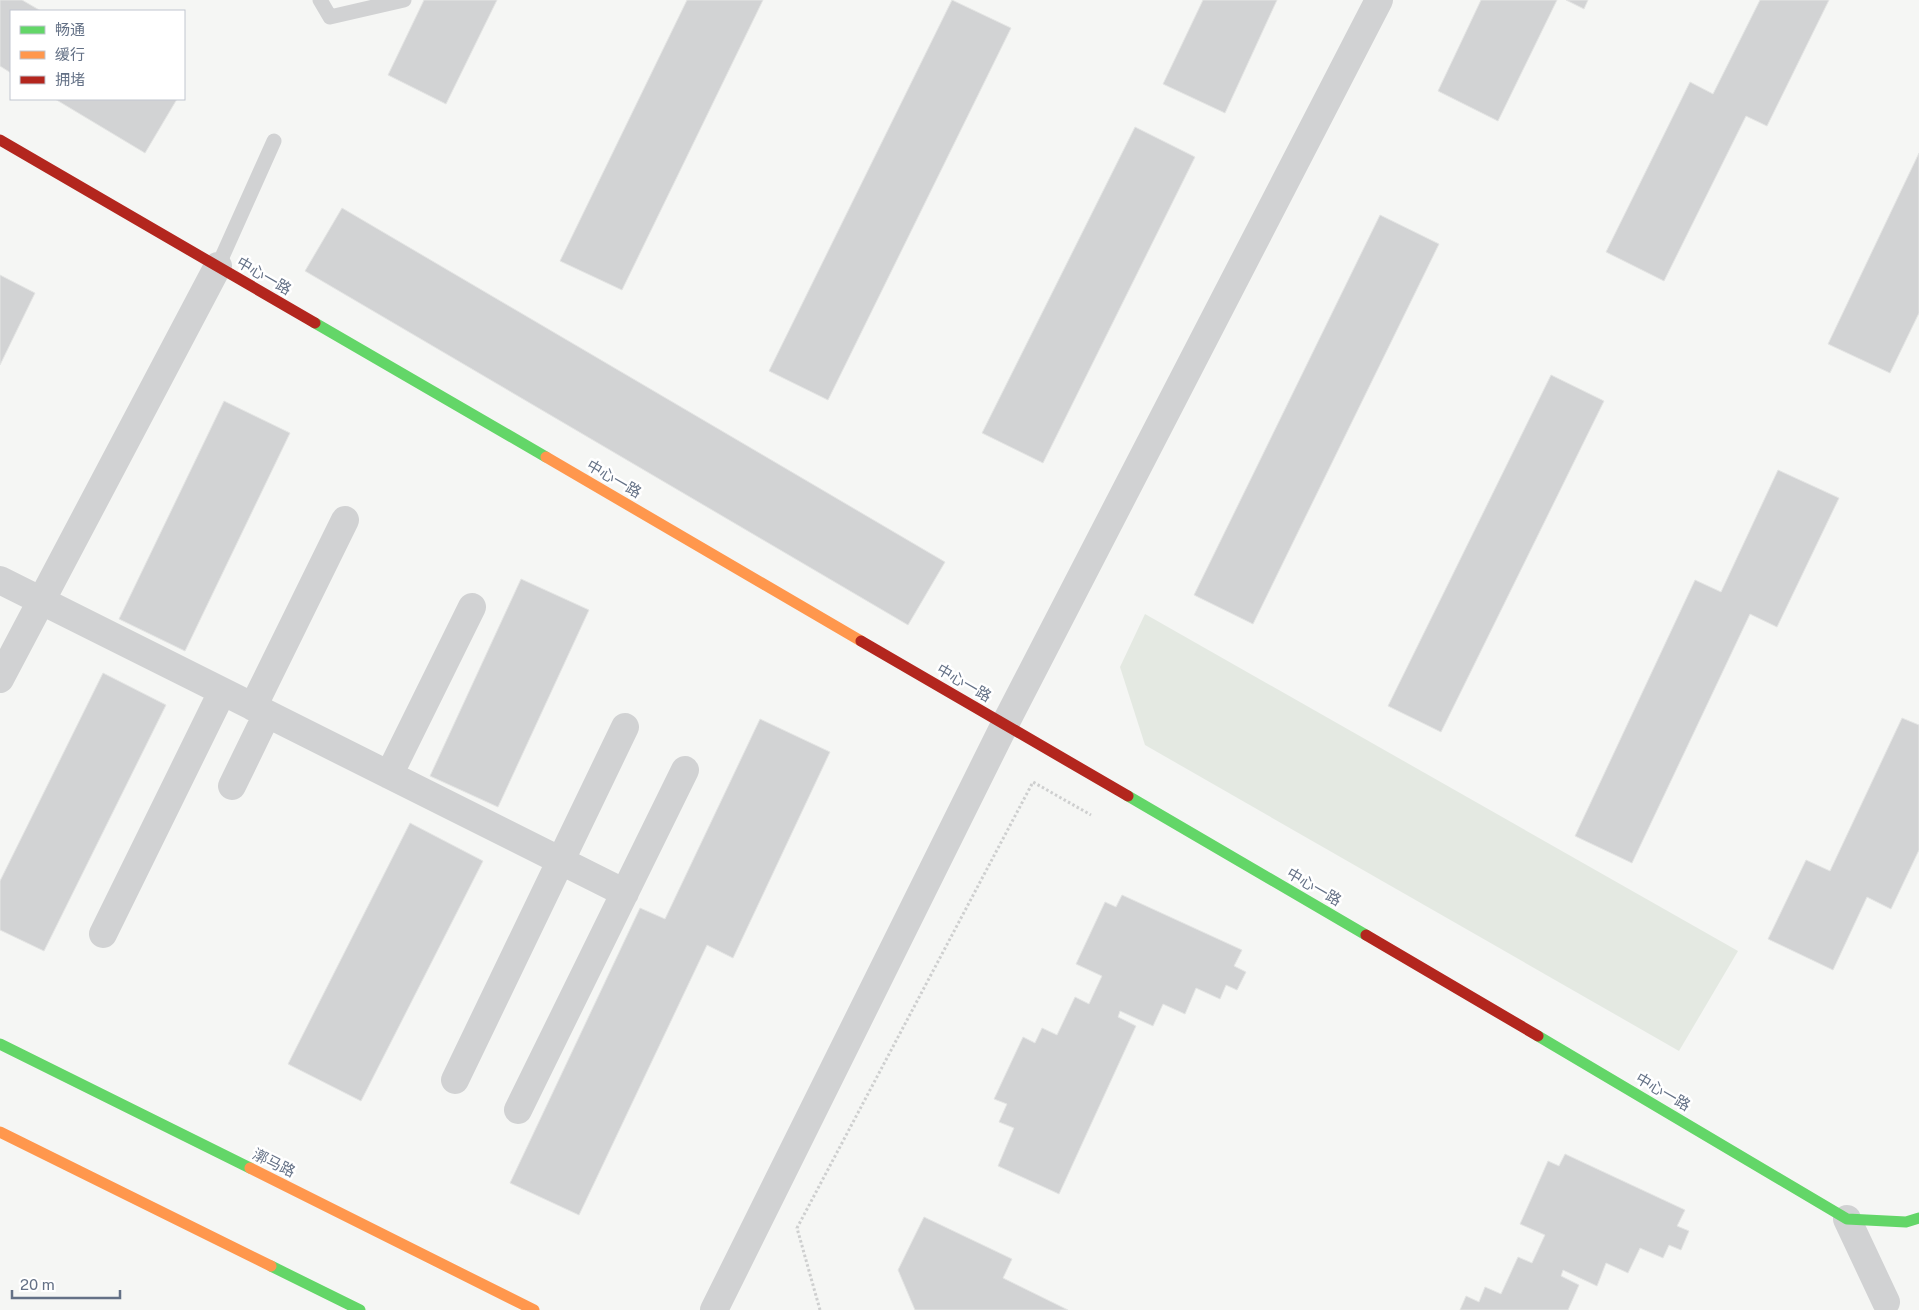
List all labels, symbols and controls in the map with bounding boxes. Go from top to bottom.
legend [10,10,185,100]
text: 畅通 [55,21,85,38]
text: 缓行 [55,46,85,63]
text: 拥堵 [55,71,85,88]
street label: 中心一路 [234,253,294,298]
street label: 中心一路 [584,456,644,501]
street label: 中心一路 [934,660,994,705]
street label: 中心一路 [1284,864,1344,909]
street label: 中心一路 [1633,1069,1693,1114]
street label: 漷马路 [250,1145,298,1180]
scale bar [12,1268,120,1300]
text: 20 m [20,1276,55,1293]

